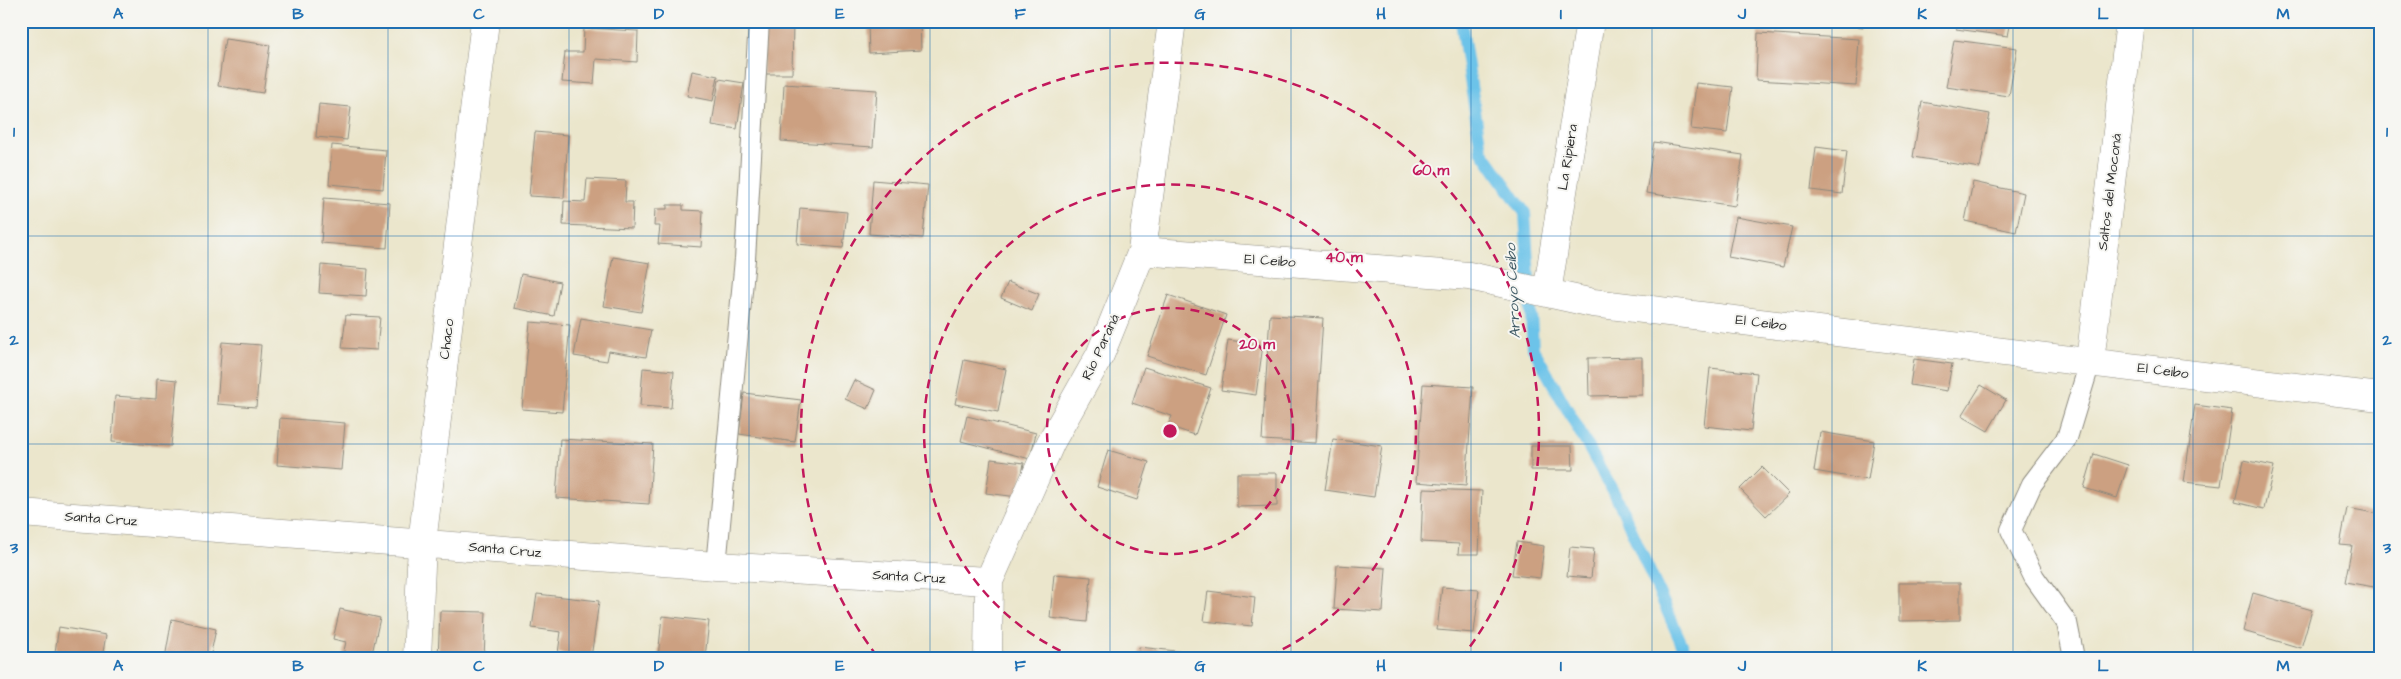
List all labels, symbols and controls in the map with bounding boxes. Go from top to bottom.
text: A [113,3,124,25]
text: B [292,3,304,25]
text: C [473,3,485,25]
text: D [654,3,665,25]
text: E [835,3,845,25]
text: F [1014,3,1026,25]
text: G [1194,3,1206,25]
text: H [1376,3,1386,25]
text: I [1560,3,1562,25]
text: J [1737,3,1747,25]
text: K [1917,3,1927,25]
text: L [2097,3,2109,25]
text: M [2276,3,2290,25]
text: 1 [13,121,16,143]
text: 1 [2386,121,2389,143]
street label: La Ripiera [1553,122,1583,192]
street label: Saltos del Moconá [2093,133,2127,251]
text: 60 m [1413,160,1450,181]
water label: Arroyo Ceibo [1500,241,1527,339]
text: 40 m [1325,247,1363,268]
street label: El Ceibo [1244,249,1296,273]
street label: El Ceibo [1734,310,1788,336]
street label: Río Paraná [1077,311,1125,383]
street label: Chaco [435,317,459,360]
text: 2 [8,329,19,351]
text: 2 [2381,329,2392,351]
text: 20 m [1238,334,1275,355]
street label: El Ceibo [2136,358,2190,384]
centre of rings [1161,422,1179,440]
street label: Santa Cruz [64,506,138,532]
text: 3 [9,537,19,559]
street label: Santa Cruz [468,537,542,563]
text: 3 [2382,537,2392,559]
street label: Santa Cruz [872,565,946,589]
text: A [113,655,124,677]
text: B [292,655,304,677]
text: C [473,655,485,677]
text: D [654,655,665,677]
text: E [835,655,845,677]
text: F [1014,655,1026,677]
text: G [1194,655,1206,677]
text: H [1376,655,1386,677]
text: I [1560,655,1562,677]
text: J [1737,655,1747,677]
text: K [1917,655,1927,677]
text: L [2097,655,2109,677]
text: M [2276,655,2290,677]

